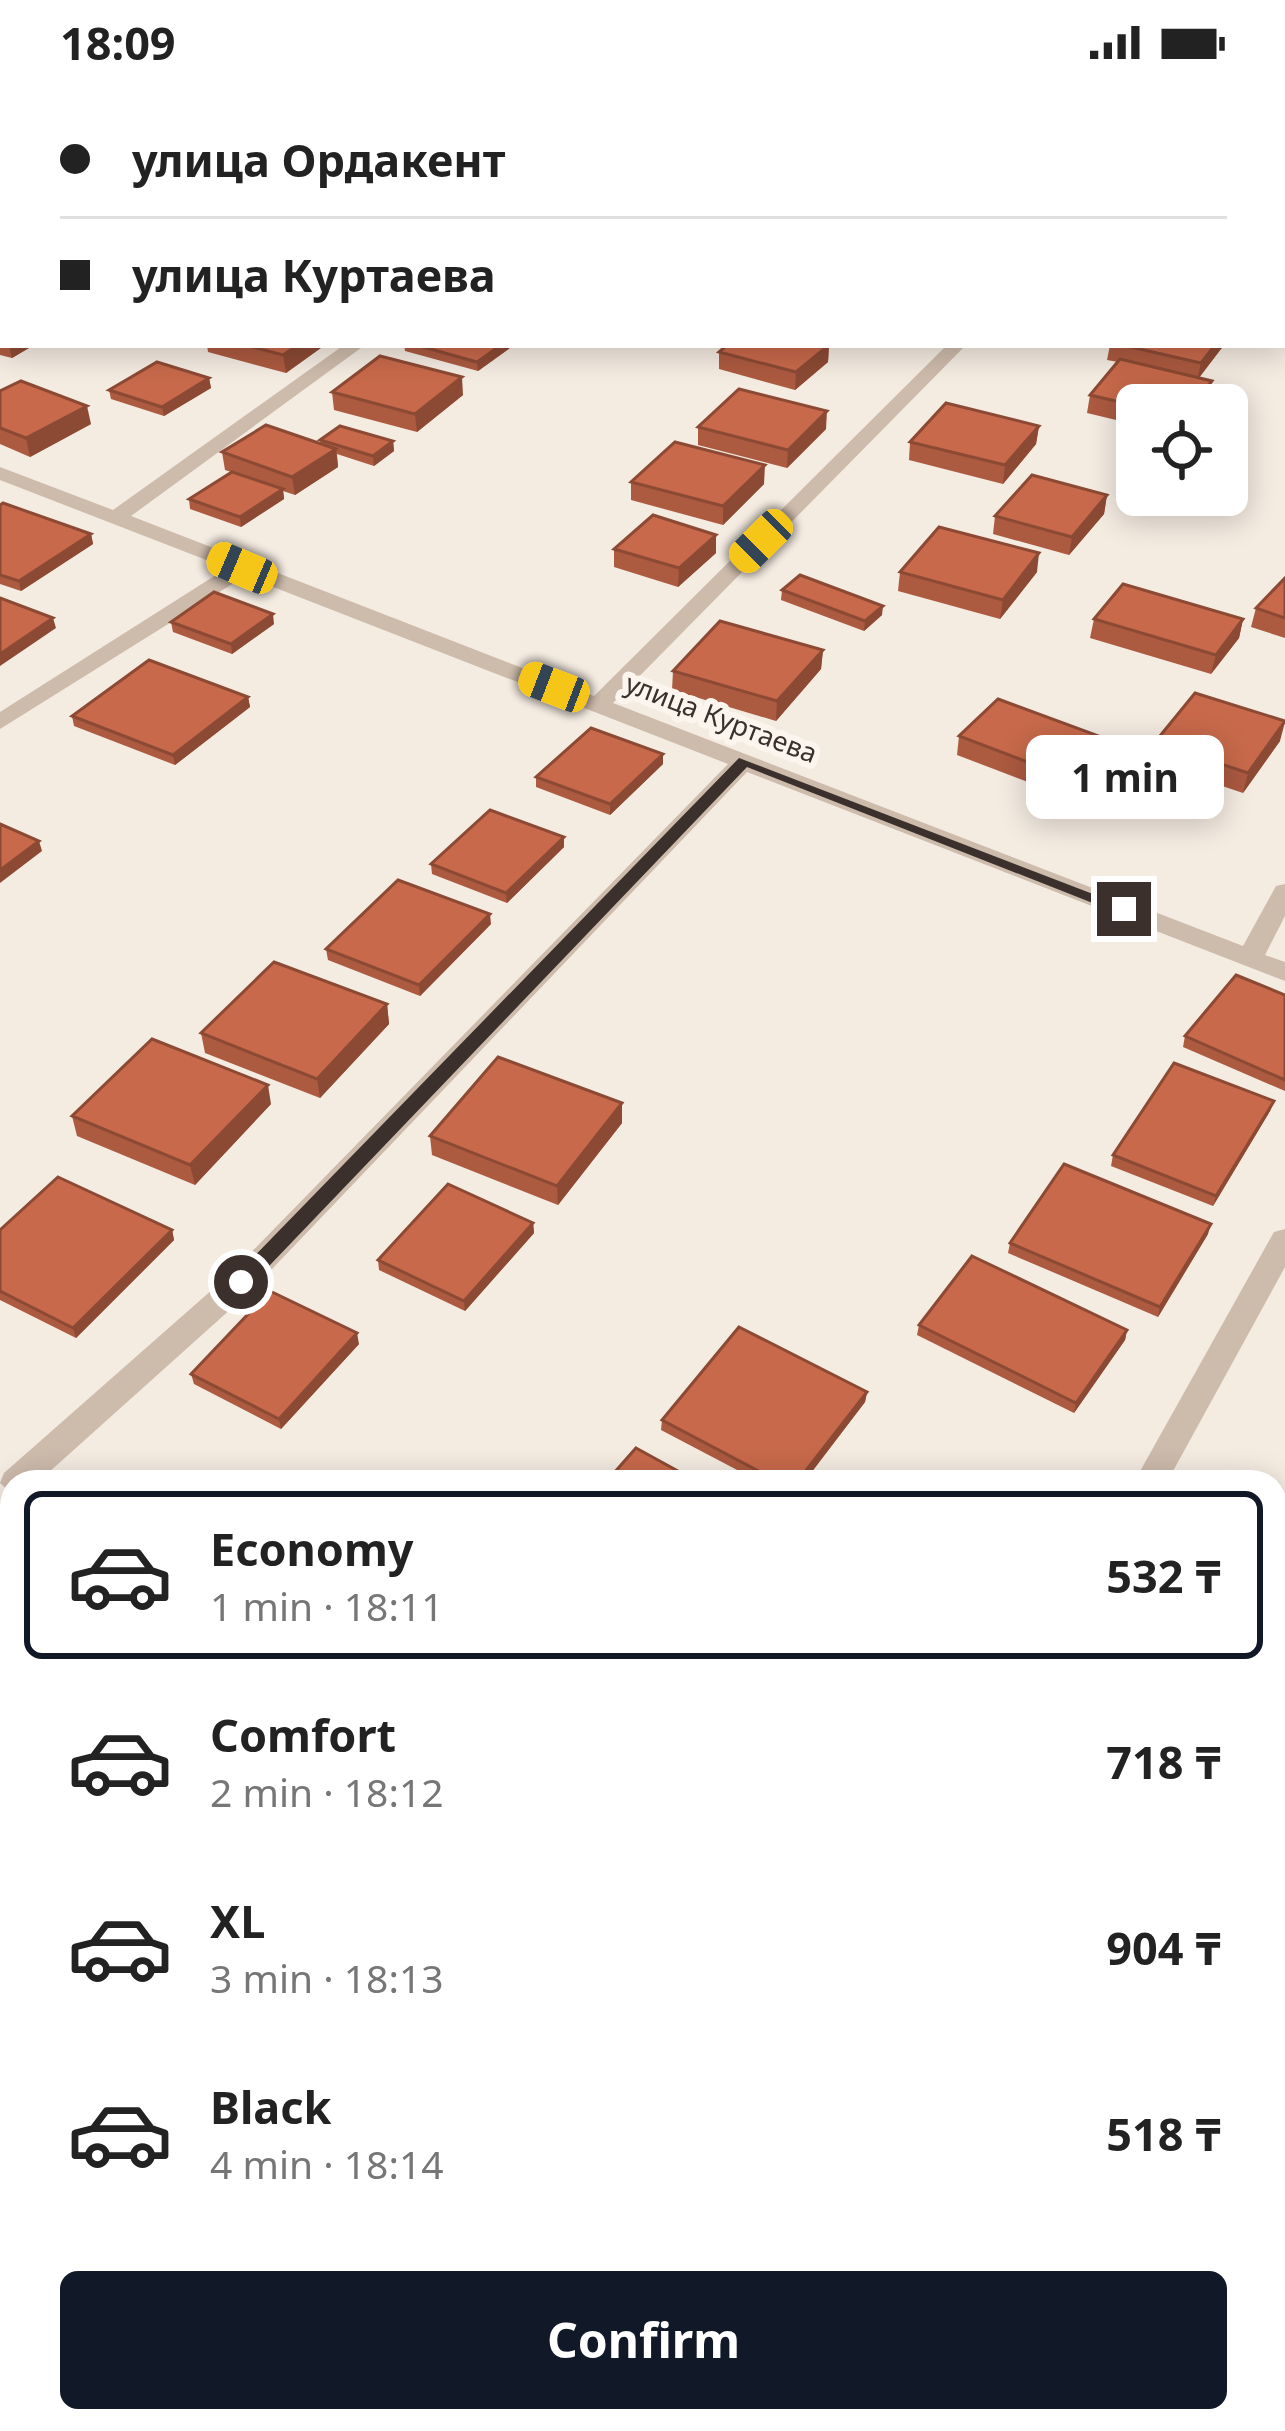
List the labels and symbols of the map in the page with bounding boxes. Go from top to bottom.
car [723,503,799,579]
car [202,537,282,599]
car [514,657,594,717]
street label: улица Куртаева [620,664,823,771]
callout: 1 min [1025,735,1223,819]
route end [1097,882,1151,936]
route start [214,1255,268,1309]

